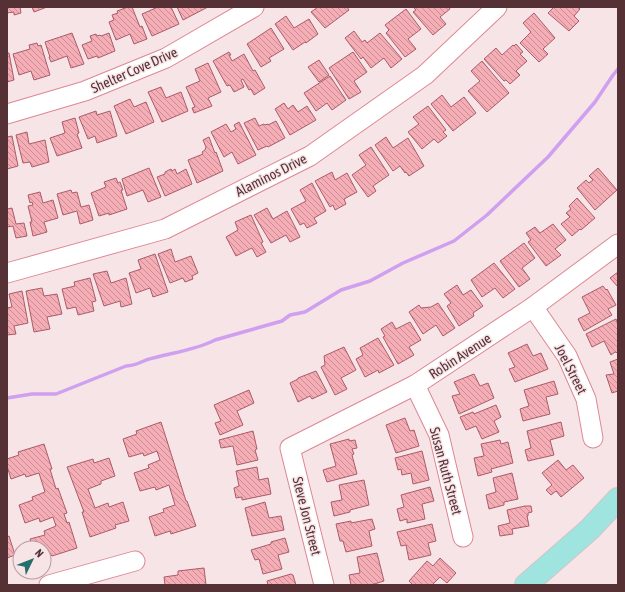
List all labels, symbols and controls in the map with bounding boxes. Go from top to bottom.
street label: Shelter Cove Drive [88,44,180,96]
street label: Alaminos Drive [233,150,309,200]
street label: Robin Avenue [426,330,494,382]
street label: Joel Street [552,341,590,397]
street label: Susan Ruth Street [427,425,465,517]
street label: Steve Jon Street [290,475,324,557]
north arrow [12,540,52,580]
text: N [33,547,46,560]

